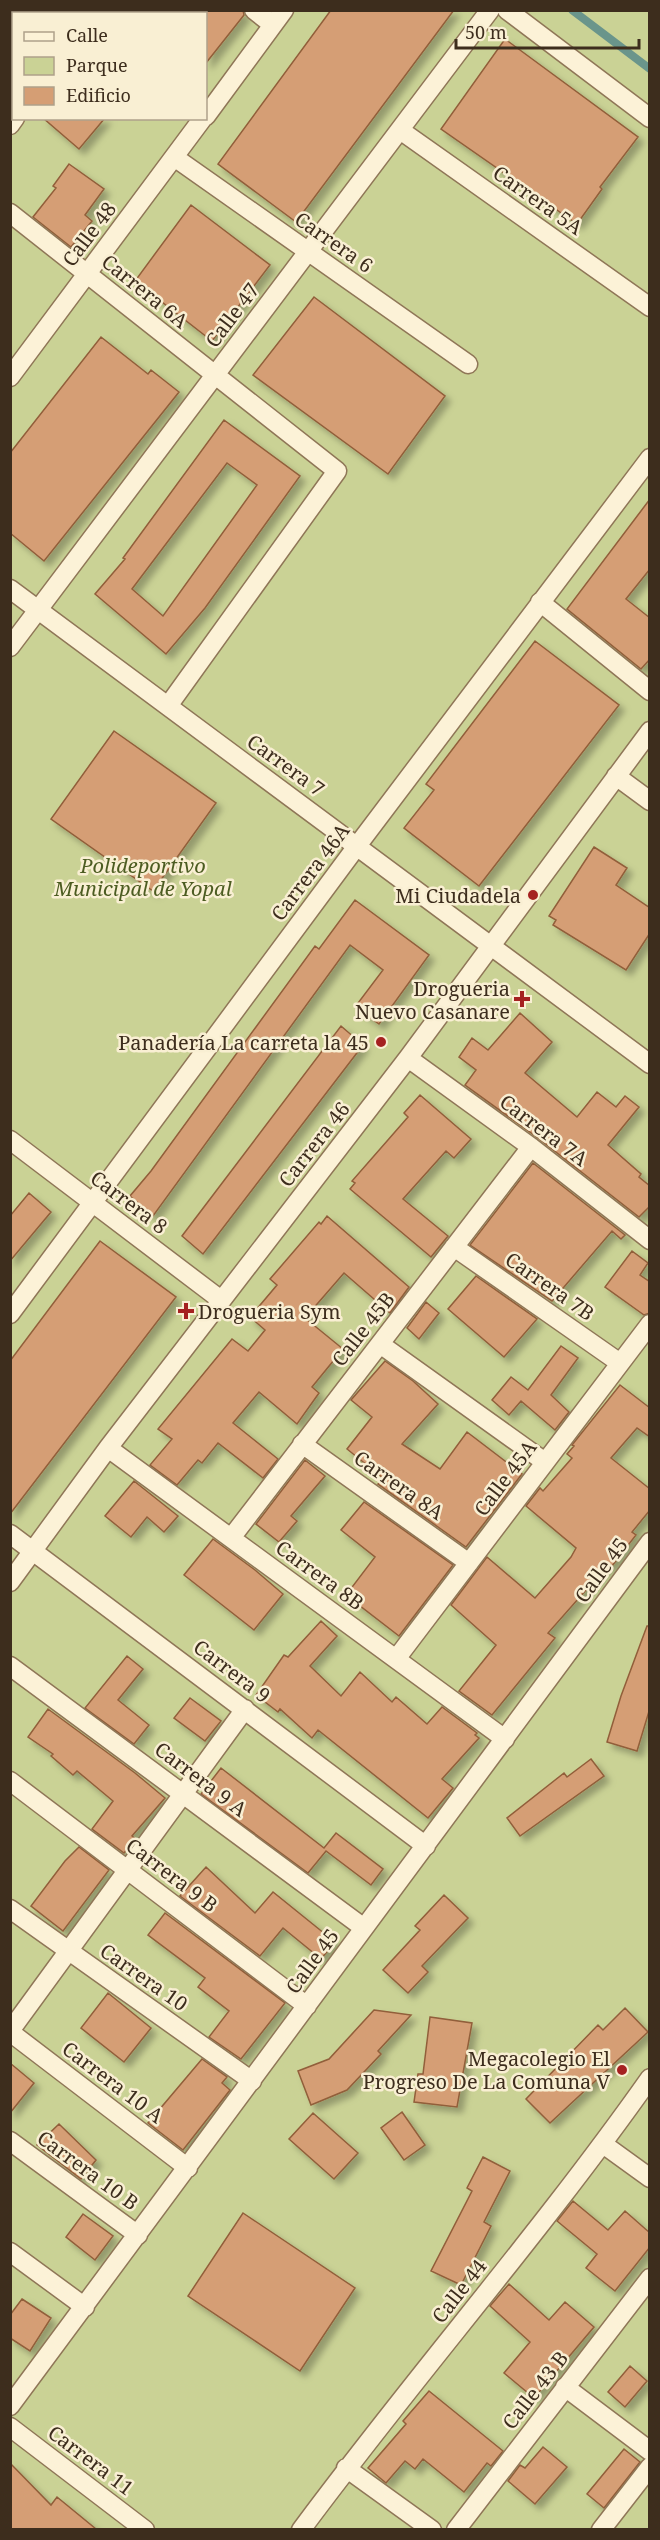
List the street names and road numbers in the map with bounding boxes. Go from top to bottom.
street label: Carrera 5A [488,159,589,241]
street label: Calle 48 [56,196,122,272]
street label: Carrera 6 [289,205,379,279]
street label: Carrera 6A [96,248,195,335]
street label: Calle 47 [199,277,265,353]
street label: Carrera 7 [242,728,330,802]
street label: Carrera 46A [265,817,356,926]
street label: Carrera 7A [494,1088,594,1173]
street label: Carrera 46 [272,1096,356,1192]
street label: Carrera 8 [85,1164,173,1240]
street label: Carrera 7B [500,1245,600,1327]
street label: Calle 45B [325,1286,401,1372]
street label: Calle 45A [468,1434,543,1521]
street label: Carrera 8A [349,1444,450,1526]
street label: Calle 45 [568,1532,634,1608]
street label: Carrera 8B [270,1534,370,1616]
street label: Carrera 9 [188,1633,276,1709]
street label: Carrera 9 A [149,1735,253,1823]
street label: Carrera 9 B [121,1832,223,1918]
street label: Calle 45 [279,1923,345,1999]
street label: Carrera 10 [95,1937,193,2017]
street label: Carrera 10 A [57,2035,170,2129]
street label: Carrera 10 B [32,2124,144,2216]
street label: Calle 44 [426,2253,492,2329]
street label: Calle 43 B [496,2345,574,2435]
street label: Carrera 11 [43,2419,139,2501]

